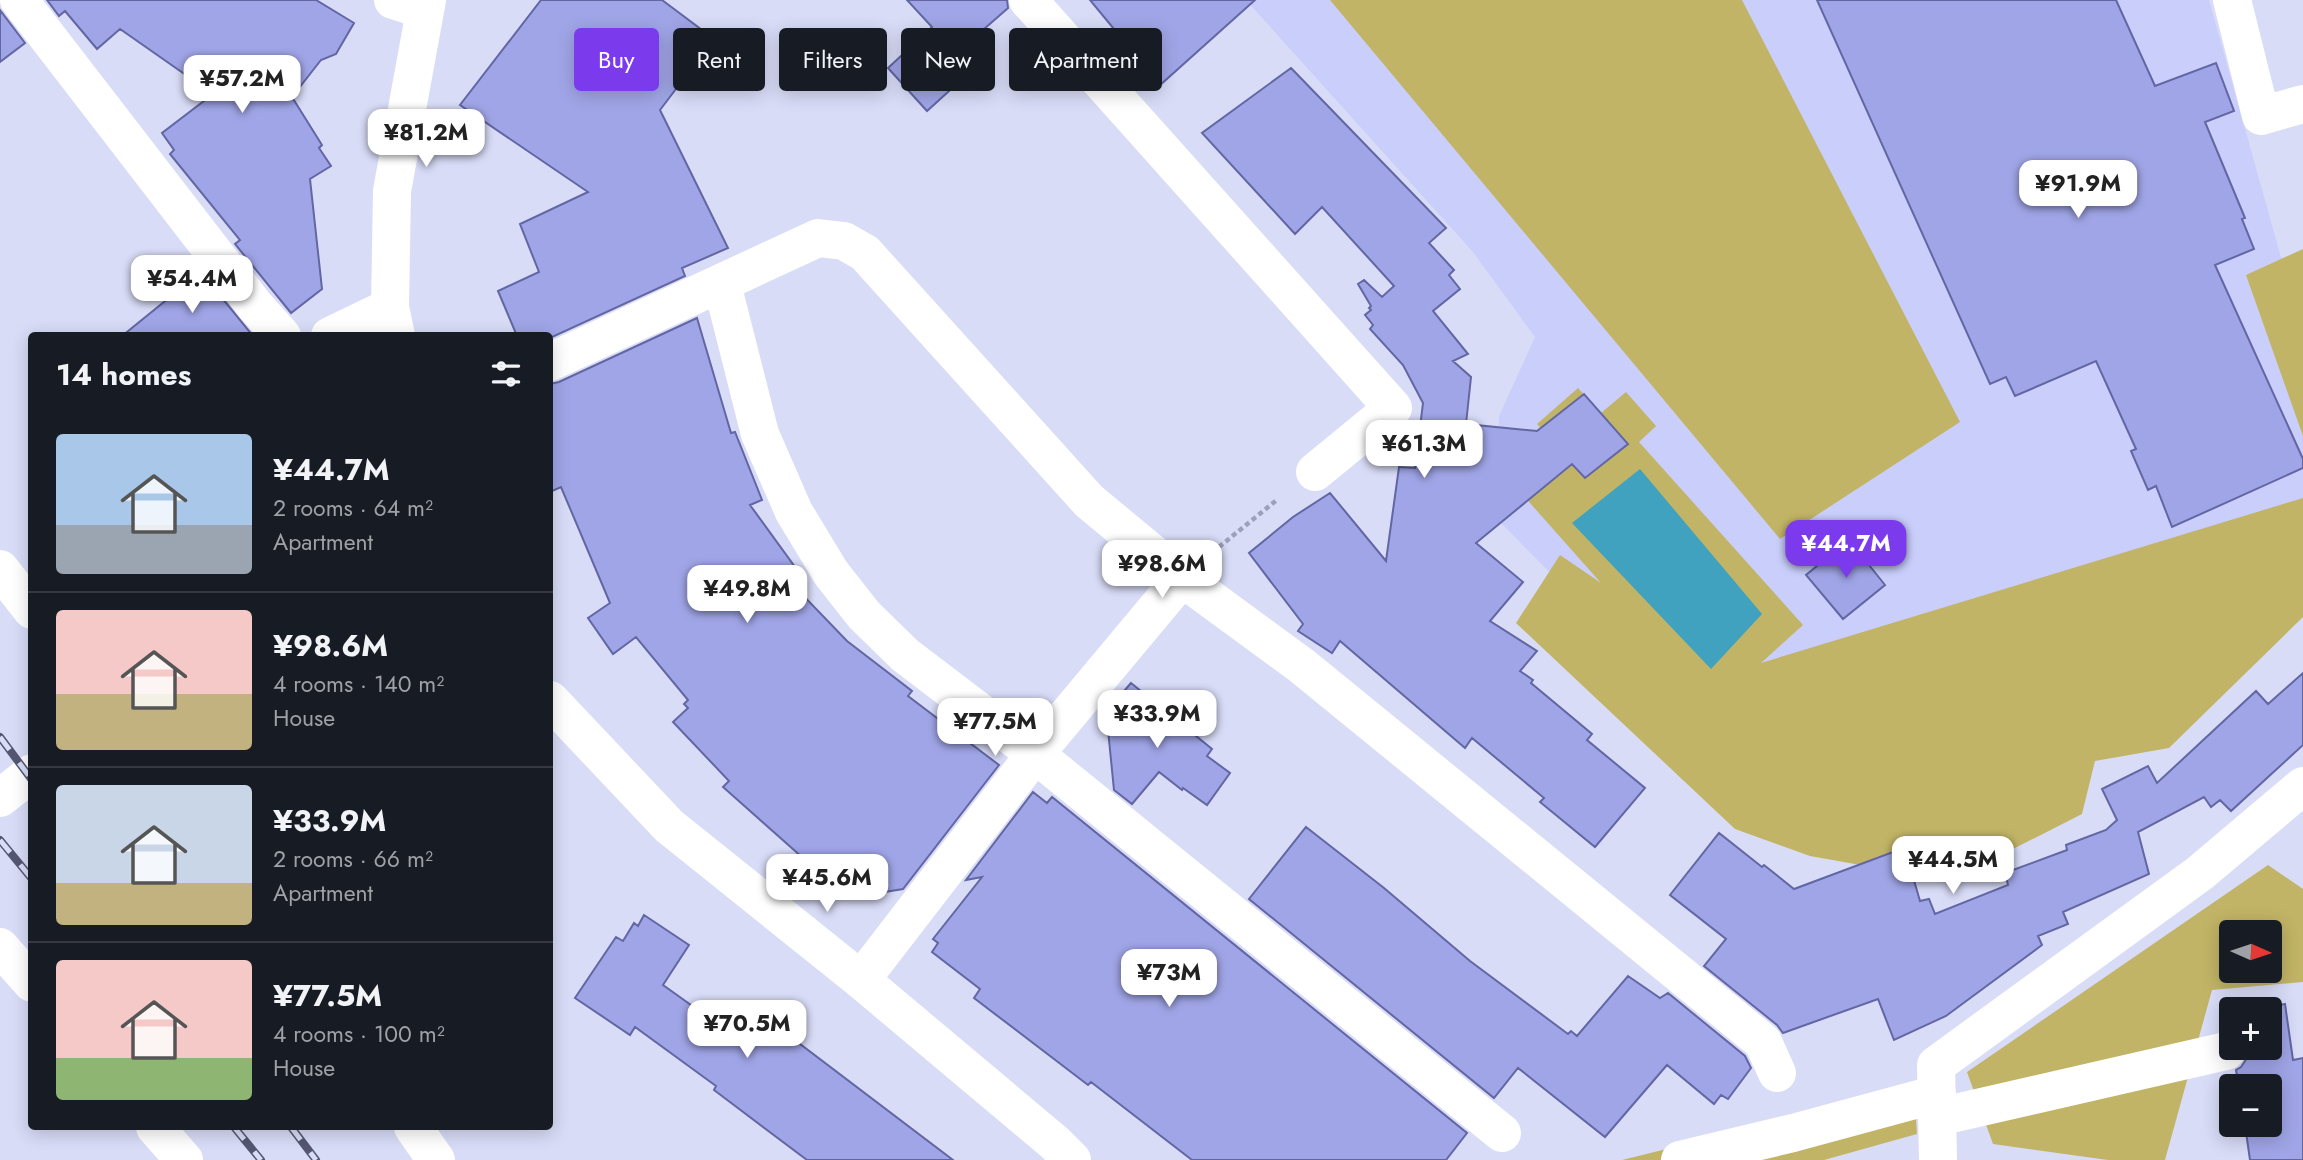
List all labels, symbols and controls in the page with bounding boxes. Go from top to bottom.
chip: Buy [574,28,659,91]
chip: Rent [673,28,765,91]
chip: Filters [779,28,887,91]
chip: New [901,28,995,91]
chip: Apartment [1009,28,1162,91]
pin: ¥57.2M [185,55,299,115]
text: ¥57.2M [200,61,284,95]
pin: ¥81.2M [369,110,483,169]
text: ¥81.2M [384,115,468,149]
pin: ¥91.9M [2021,160,2135,220]
text: ¥91.9M [2035,166,2121,200]
pin: ¥54.4M [135,256,249,315]
text: ¥54.4M [147,261,237,295]
text: 14 homes [56,353,191,396]
icon: filters [487,355,525,393]
pin: ¥61.3M [1367,420,1481,480]
text: ¥61.3M [1382,426,1466,460]
text: ¥44.7M [273,448,389,491]
icon: home [112,462,196,546]
text: 2 rooms · 64 m² [273,491,433,525]
pin: ¥44.7M [1789,520,1903,580]
text: Apartment [273,525,373,559]
text: ¥44.7M [1801,526,1891,560]
pin: ¥98.6M [1105,540,1219,600]
text: ¥98.6M [1118,546,1206,580]
pin: ¥49.8M [690,566,804,625]
text: ¥49.8M [703,571,791,605]
text: ¥98.6M [273,624,388,667]
icon: home [112,638,196,722]
text: 4 rooms · 140 m² [273,667,444,701]
pin: ¥33.9M [1100,690,1214,750]
text: ¥33.9M [1114,696,1200,730]
pin: ¥77.5M [938,698,1052,758]
text: House [273,701,335,735]
text: ¥77.5M [953,704,1037,738]
text: ¥33.9M [273,799,386,842]
icon: home [112,813,196,897]
pin: ¥44.5M [1896,836,2010,896]
text: 2 rooms · 66 m² [273,842,433,876]
text: ¥44.5M [1908,842,1998,876]
pin: ¥45.6M [770,855,884,914]
text: ¥45.6M [782,860,872,894]
text: Apartment [273,876,373,910]
north arrow [2219,920,2282,984]
map controls [2219,920,2282,1137]
pin: ¥73M [1128,950,1210,1009]
text: ¥73M [1137,955,1201,989]
text: ¥77.5M [273,974,382,1017]
icon: home [112,988,196,1072]
button: + [2219,997,2282,1060]
pin: ¥70.5M [690,1000,804,1060]
text: ¥70.5M [703,1006,791,1040]
text: 4 rooms · 100 m² [273,1017,445,1051]
text: House [273,1051,335,1085]
button: − [2219,1074,2282,1137]

